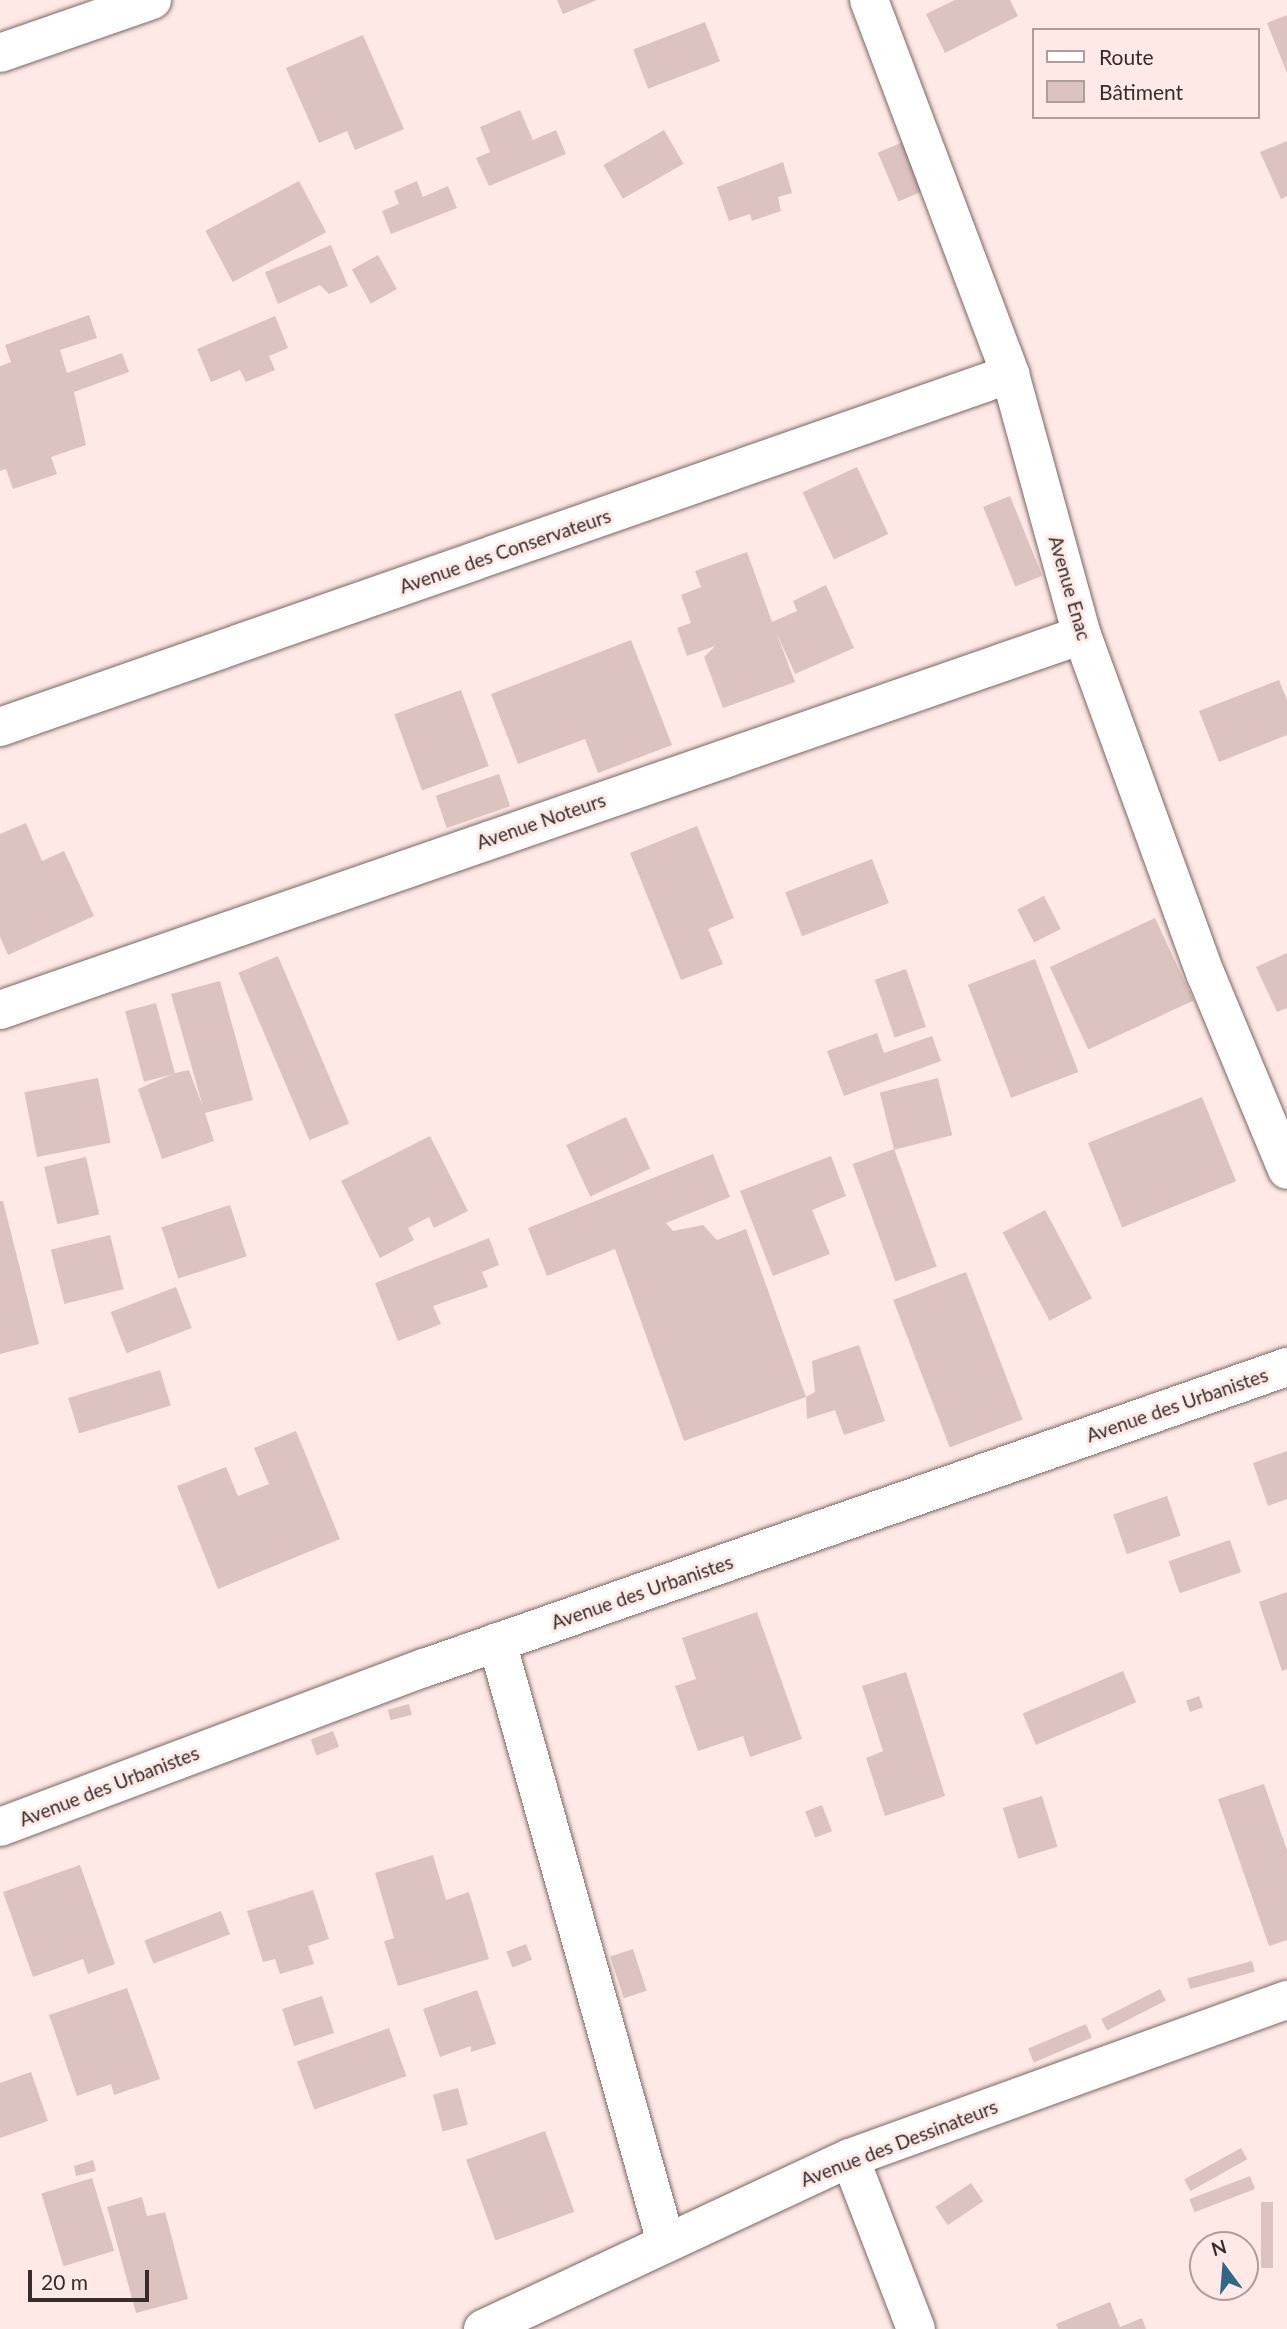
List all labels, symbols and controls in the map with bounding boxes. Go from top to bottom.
legend [1032,28,1259,119]
text: Route [1099,44,1154,69]
text: Bâtiment [1099,79,1183,104]
street label: Avenue des Conservateurs [396,504,614,598]
street label: Avenue Enac [1044,533,1096,643]
street label: Avenue Noteurs [473,788,609,854]
street label: Avenue des Urbanistes [1083,1363,1271,1447]
street label: Avenue des Urbanistes [548,1550,736,1634]
street label: Avenue des Urbanistes [16,1741,202,1831]
street label: Avenue des Dessinateurs [797,2095,1001,2191]
north arrow [1189,2231,1259,2301]
text: N [1208,2234,1229,2260]
scale bar [32,2256,152,2300]
text: 20 m [41,2269,88,2294]

